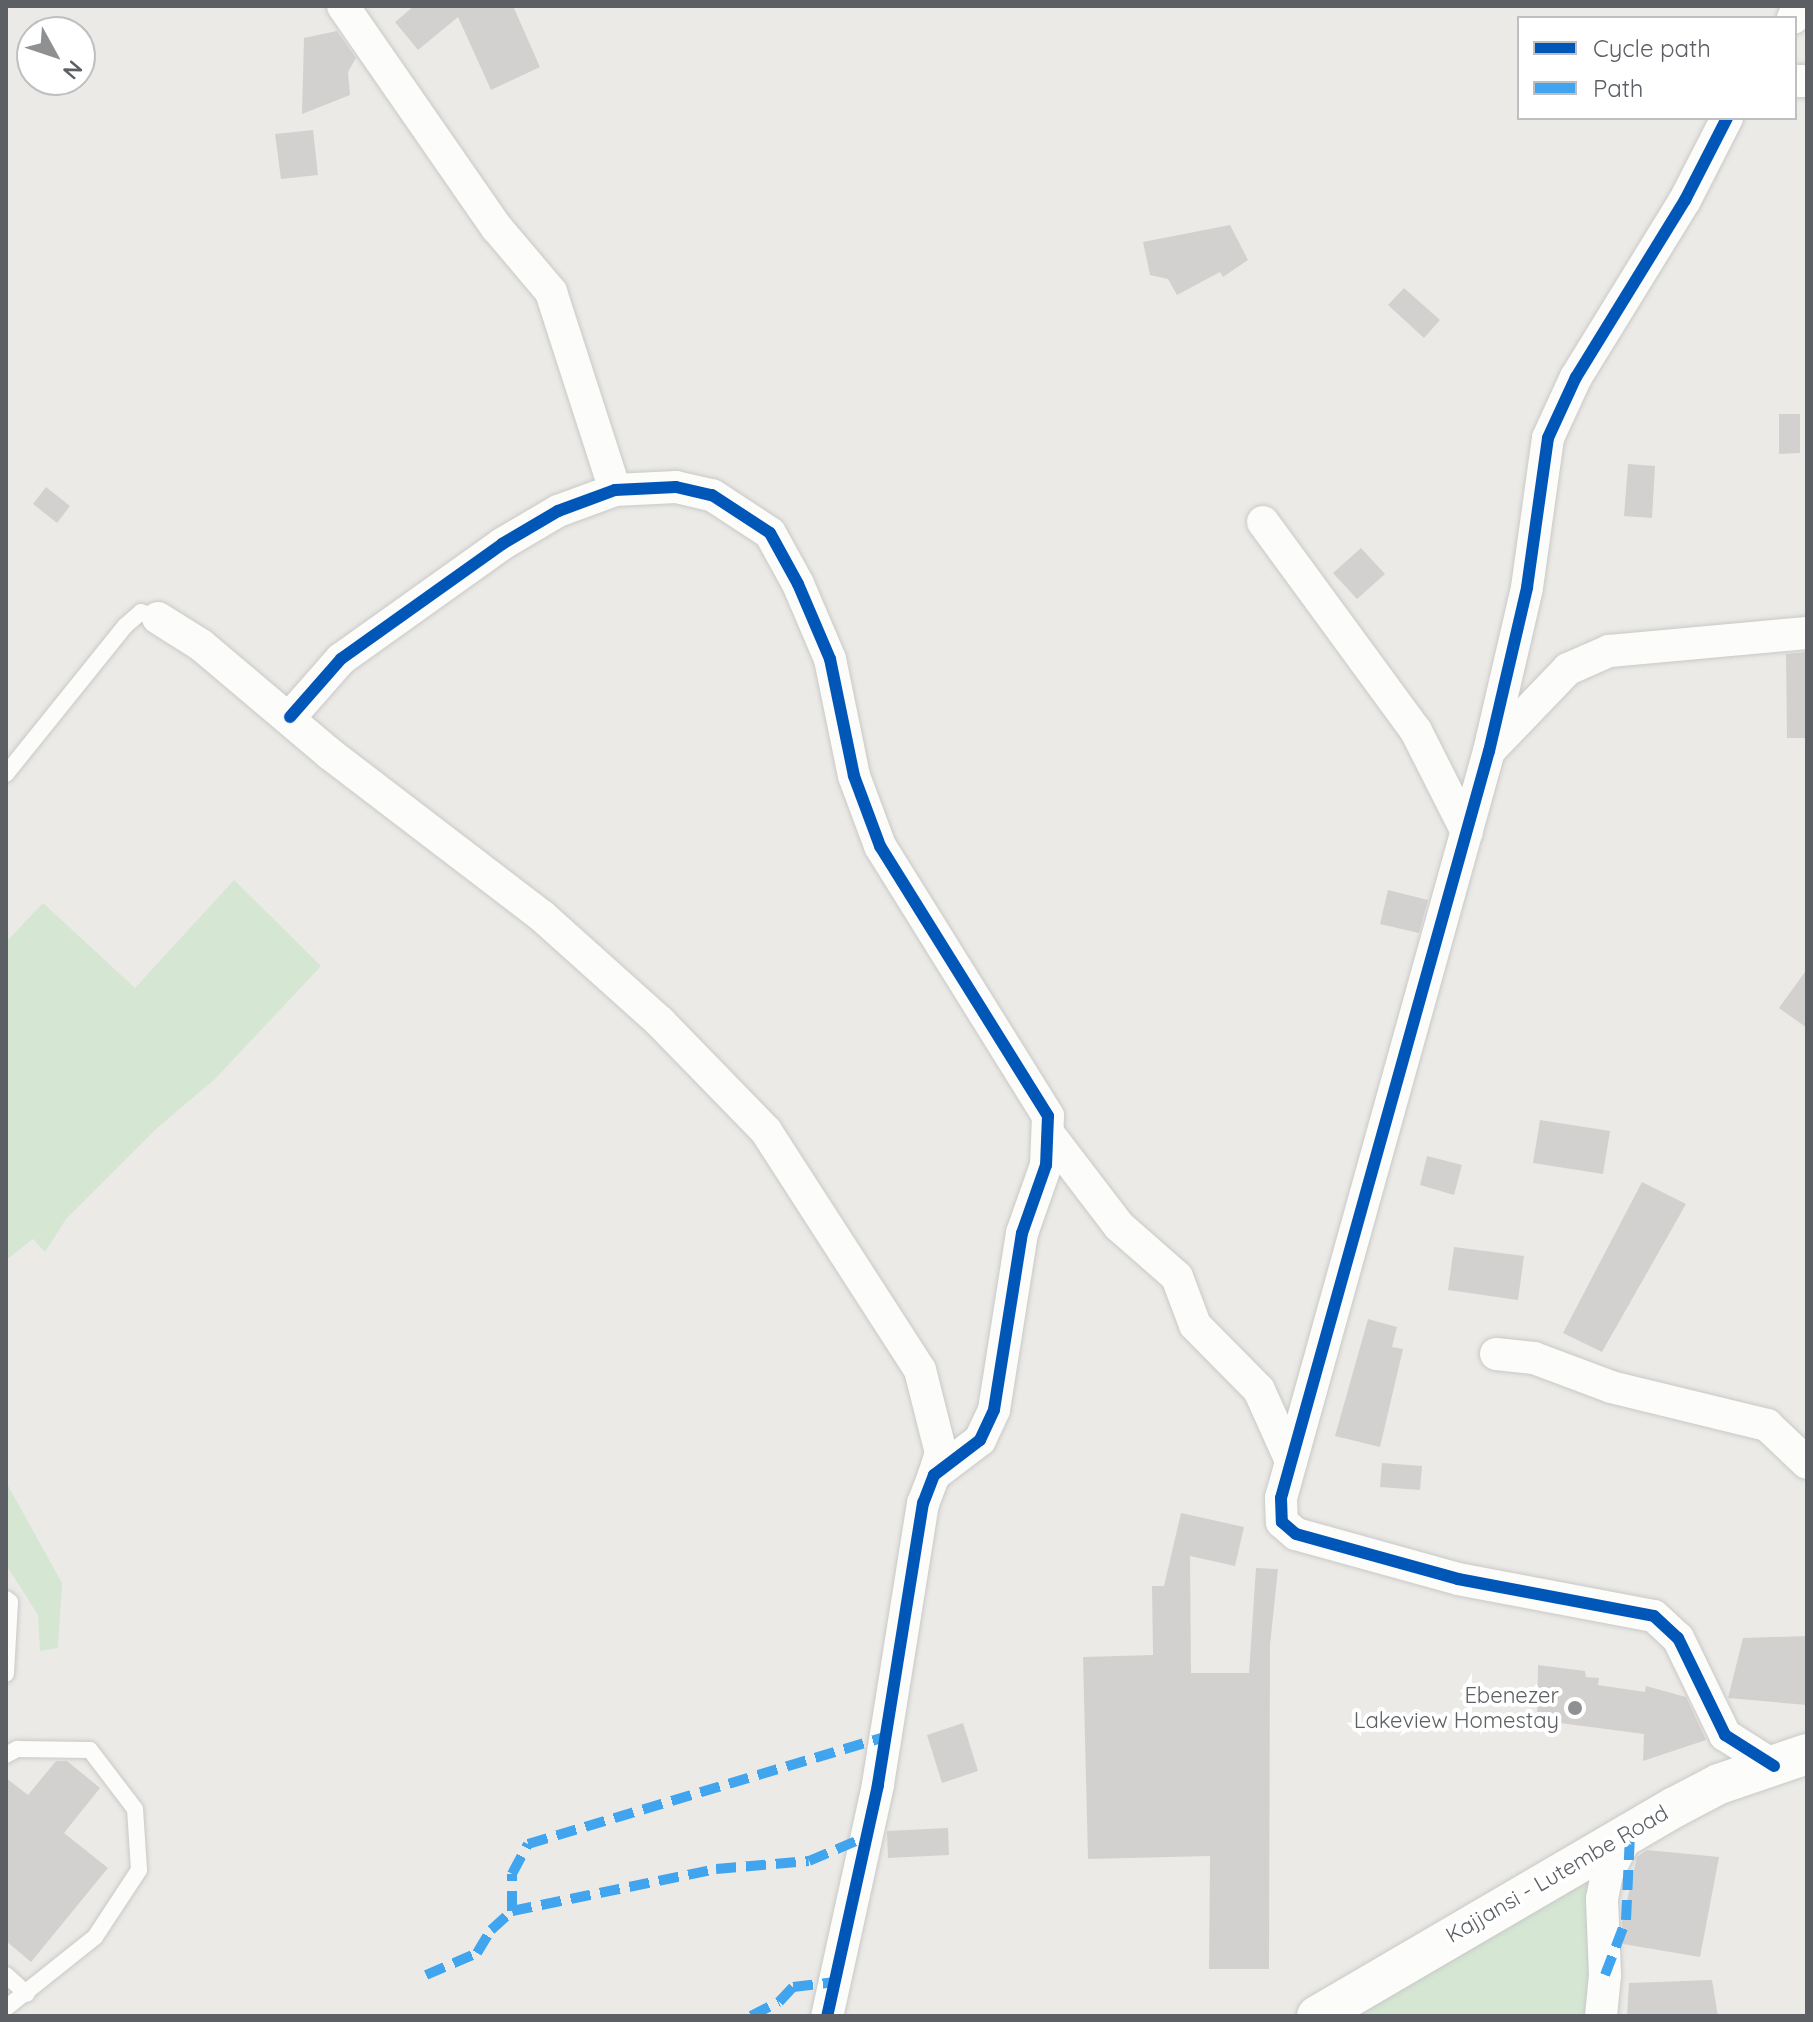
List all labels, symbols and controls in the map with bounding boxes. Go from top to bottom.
north arrow [16,16,96,96]
legend [1517,16,1797,120]
text: Cycle path [1593,33,1711,63]
text: N [57,55,89,85]
text: Path [1593,73,1644,103]
place label: Ebenezer Lakeview Homestay [1354,1682,1559,1734]
marker: Ebenezer Lakeview Homestay [1566,1699,1584,1717]
street label: Kajjansi - Lutembe Road [1441,1800,1673,1948]

